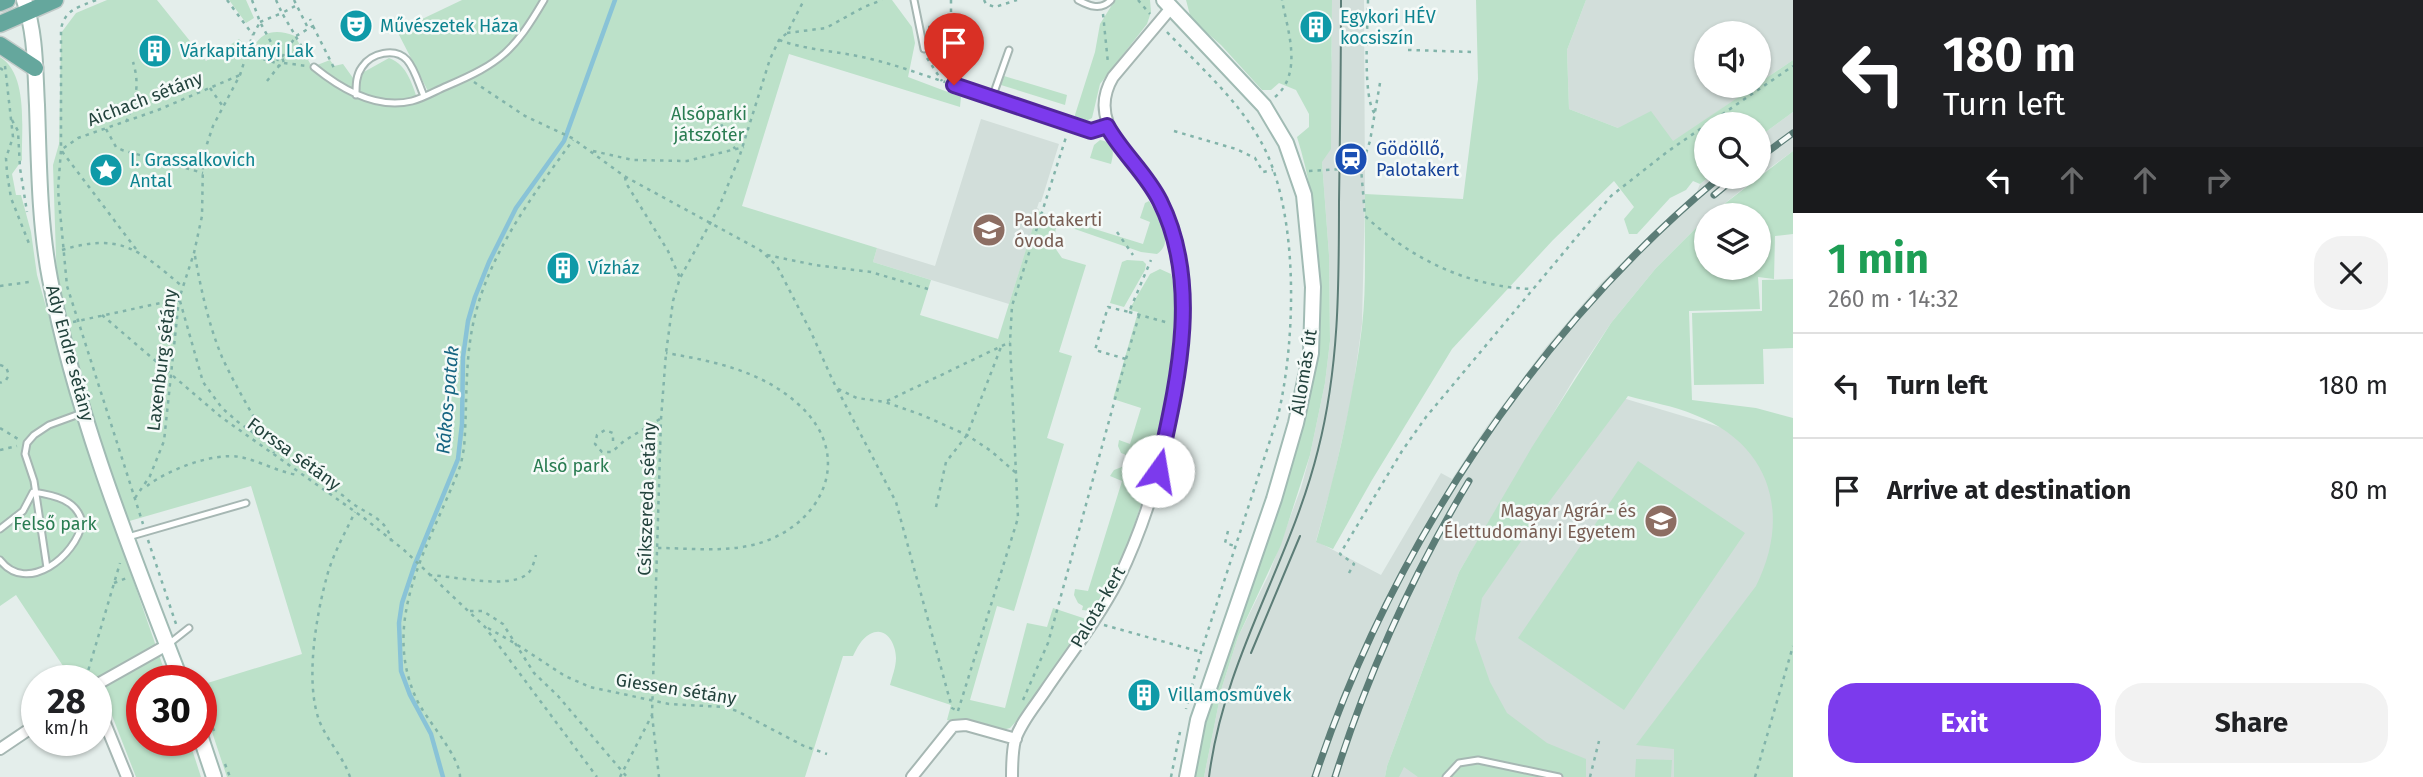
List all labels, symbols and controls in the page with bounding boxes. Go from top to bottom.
place label: Egykori HÉV kocsiszín [1340,5,1436,49]
theatre icon: Művészetek Háza [337,7,375,45]
building icon: Egykori HÉV kocsiszín [1297,8,1335,46]
pin [924,13,984,85]
place label: Művészetek Háza [380,15,518,37]
map controls [1694,21,1771,280]
button: sound [1694,21,1771,98]
icon: arrive [935,24,973,62]
text: 180 m [1943,25,2076,84]
icon: left [1828,28,1919,119]
building icon: Várkapitányi Lak [136,32,174,70]
place label: Várkapitányi Lak [180,40,314,62]
street label: Aichach sétány [84,67,206,131]
text: Turn left [1943,85,2065,123]
park label: Alsóparki játszótér [671,103,747,146]
button: search [1694,112,1771,189]
place label: Gödöllő, Palotakert [1376,138,1460,181]
station icon: Gödöllő, Palotakert [1332,140,1370,178]
place label: I. Grassalkovich Antal [130,149,256,192]
place icon: I. Grassalkovich Antal [87,151,125,189]
icon: left [1980,161,2018,199]
icon: ahead [2053,161,2091,199]
icon: ahead [2126,161,2164,199]
icon: right [2199,161,2237,199]
button: layers [1694,203,1771,280]
place label: Palotakerti óvoda [1014,209,1102,252]
school or university icon: Palotakerti óvoda [970,211,1008,249]
text: 1 min [1828,234,1929,284]
button: close [2314,236,2388,310]
building icon: Vízház [544,249,582,287]
place label: Vízház [588,257,639,279]
street label: Ady Endre sétány [41,282,99,424]
text: 260 m · 14:32 [1828,285,1959,313]
street label: Laxenburg sétány [142,287,182,432]
street label: Állomás út [1285,327,1322,416]
water label: Rákos-patak [431,345,464,455]
icon: left [1828,367,1866,405]
text: Turn left [1887,370,1988,401]
text: 180 m [2319,370,2388,401]
street label: Forssa sétány [243,413,345,495]
street label: Csíkszereda sétány [633,422,661,576]
position arrow [1121,434,1195,508]
park label: Alsó park [533,455,610,477]
icon: arrive [1828,472,1866,510]
text: Arrive at destination [1887,475,2131,506]
text: 80 m [2330,475,2388,506]
place label: Magyar Agrár- és Élettudományi Egyetem [1444,500,1636,543]
school or university icon: Magyar Agrár- és Élettudományi Egyetem [1642,502,1680,540]
park label: Felső park [13,513,98,535]
street label: Palota-kert [1066,562,1130,652]
speed limit sign: 30 [126,665,217,756]
street label: Giessen sétány [614,669,738,709]
building icon: Villamosművek [1125,676,1163,714]
text: 28 [47,680,86,722]
button: Exit [1828,683,2101,763]
button: Share [2115,683,2388,763]
place label: Villamosművek [1168,684,1292,706]
text: km/h [44,717,89,739]

